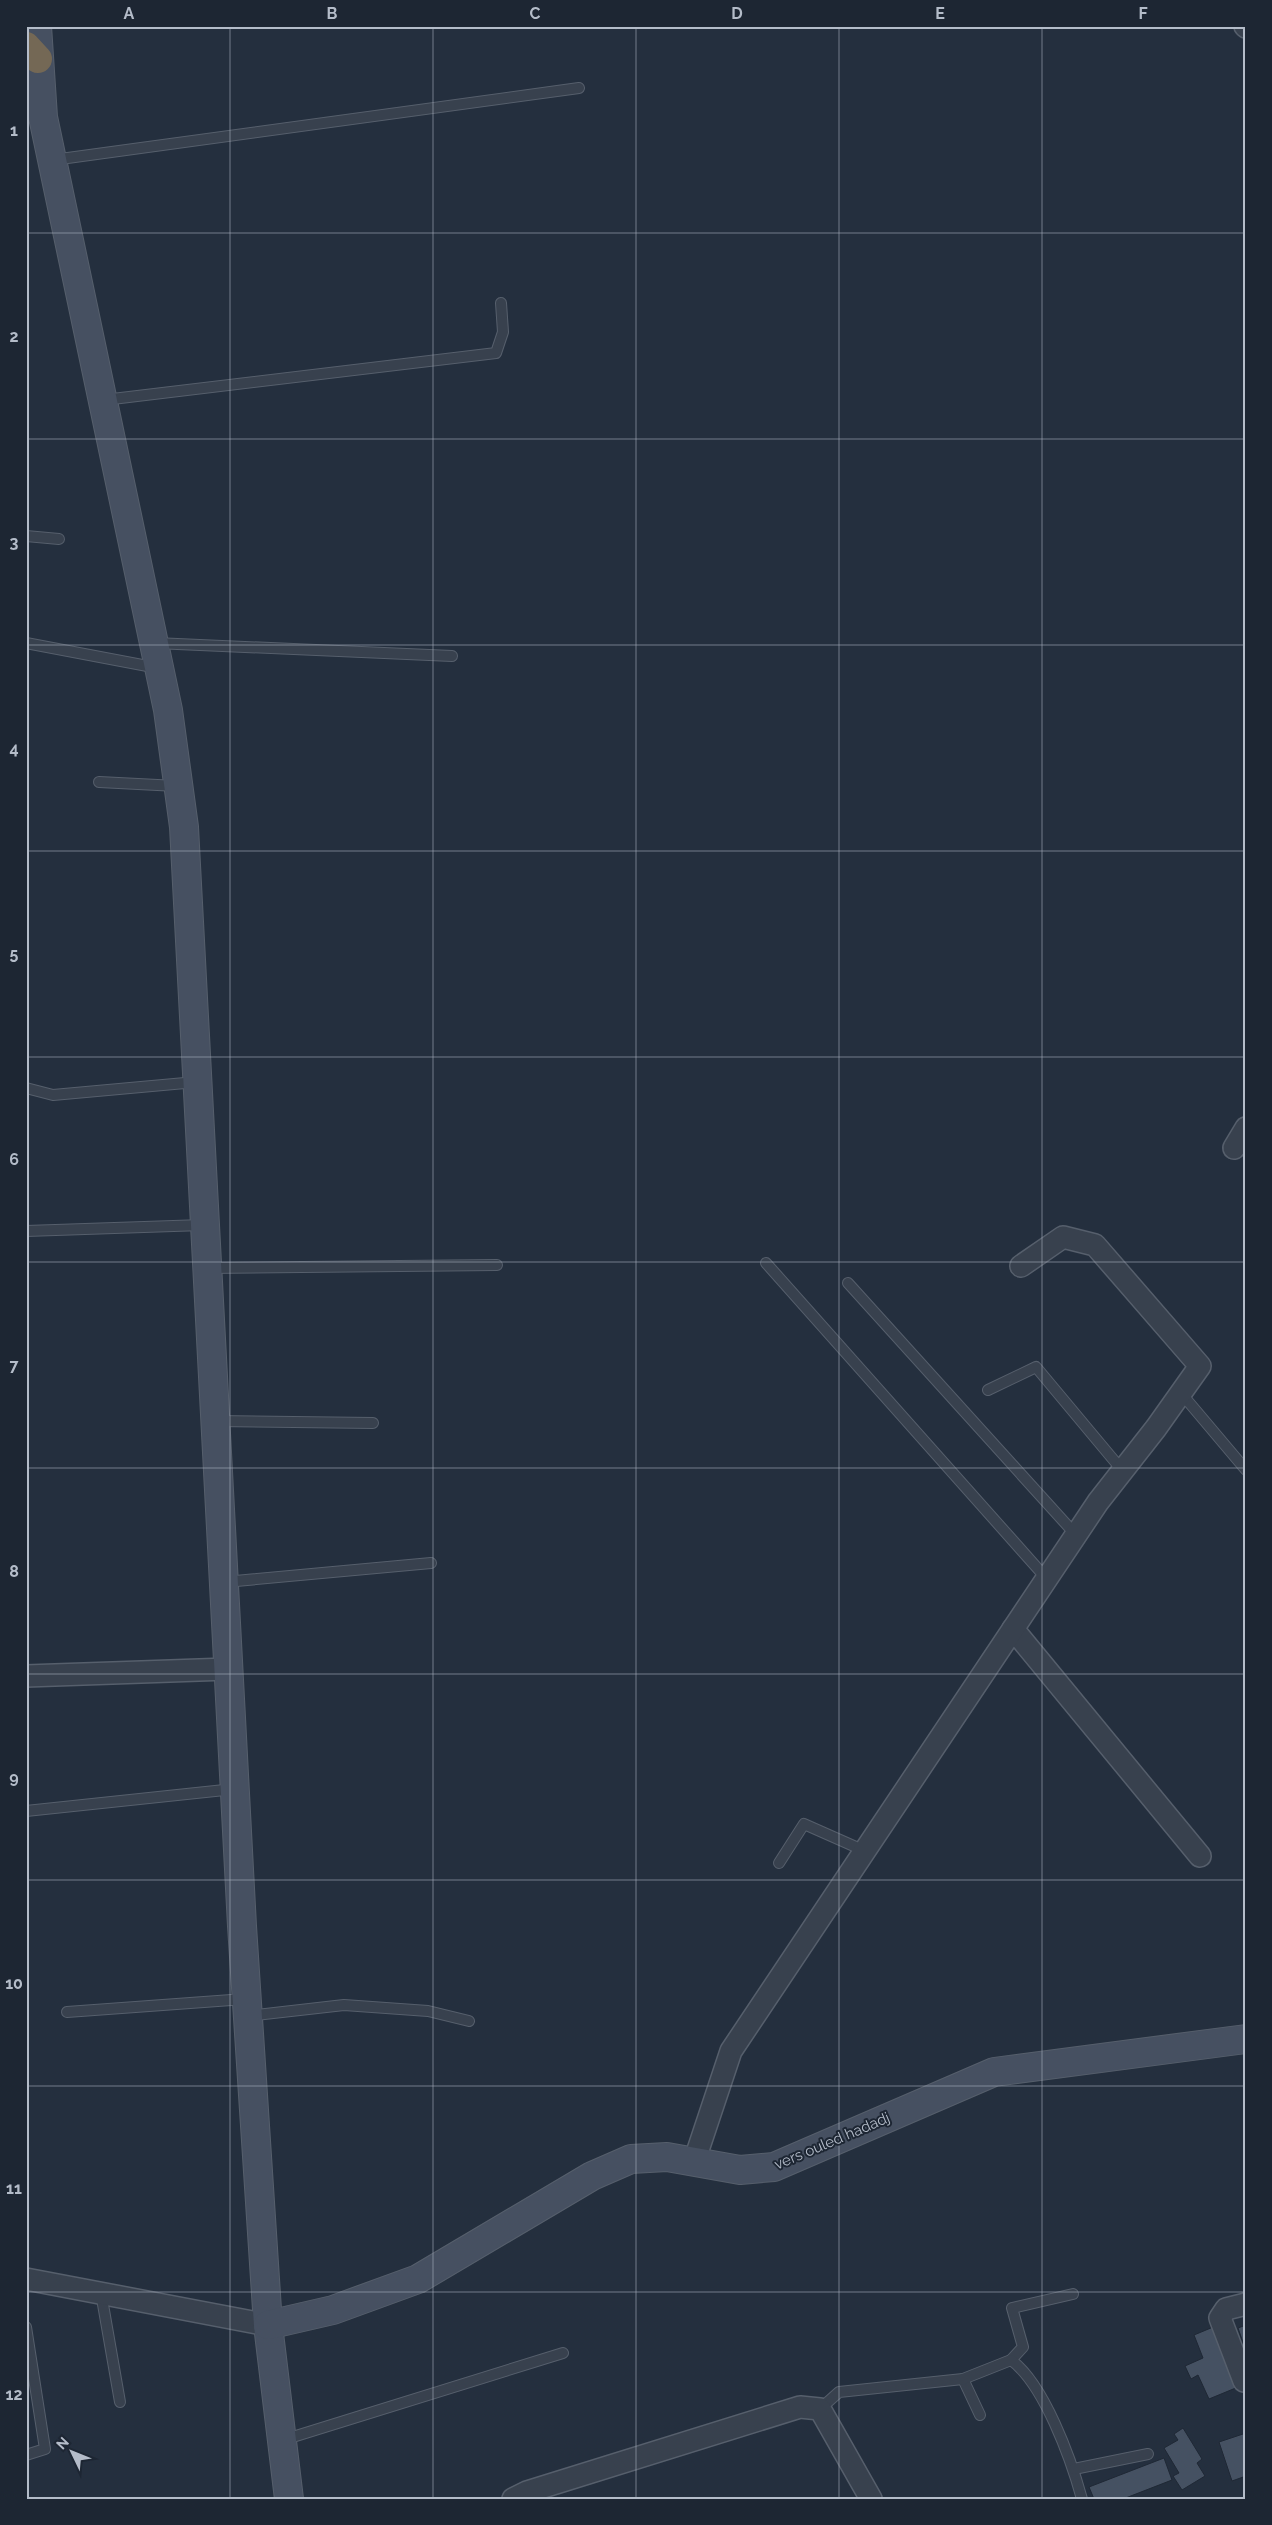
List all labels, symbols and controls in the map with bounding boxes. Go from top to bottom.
text: A [124,4,135,23]
text: B [327,4,338,23]
text: C [530,4,541,23]
text: D [731,4,743,23]
text: E [935,4,945,23]
text: F [1138,4,1148,23]
text: 1 [10,121,18,140]
text: 2 [9,327,19,346]
text: 3 [10,533,19,552]
text: 4 [9,739,19,758]
text: 5 [10,944,19,963]
text: 6 [9,1150,19,1169]
text: 7 [10,1356,19,1375]
text: 8 [9,1562,19,1581]
text: 9 [9,1768,19,1787]
text: 10 [5,1974,23,1993]
street label: vers ouled hadadj [771,2109,893,2173]
text: 11 [6,2179,22,2198]
text: 12 [6,2385,22,2404]
north arrow [48,2428,98,2478]
text: N [53,2434,72,2452]

